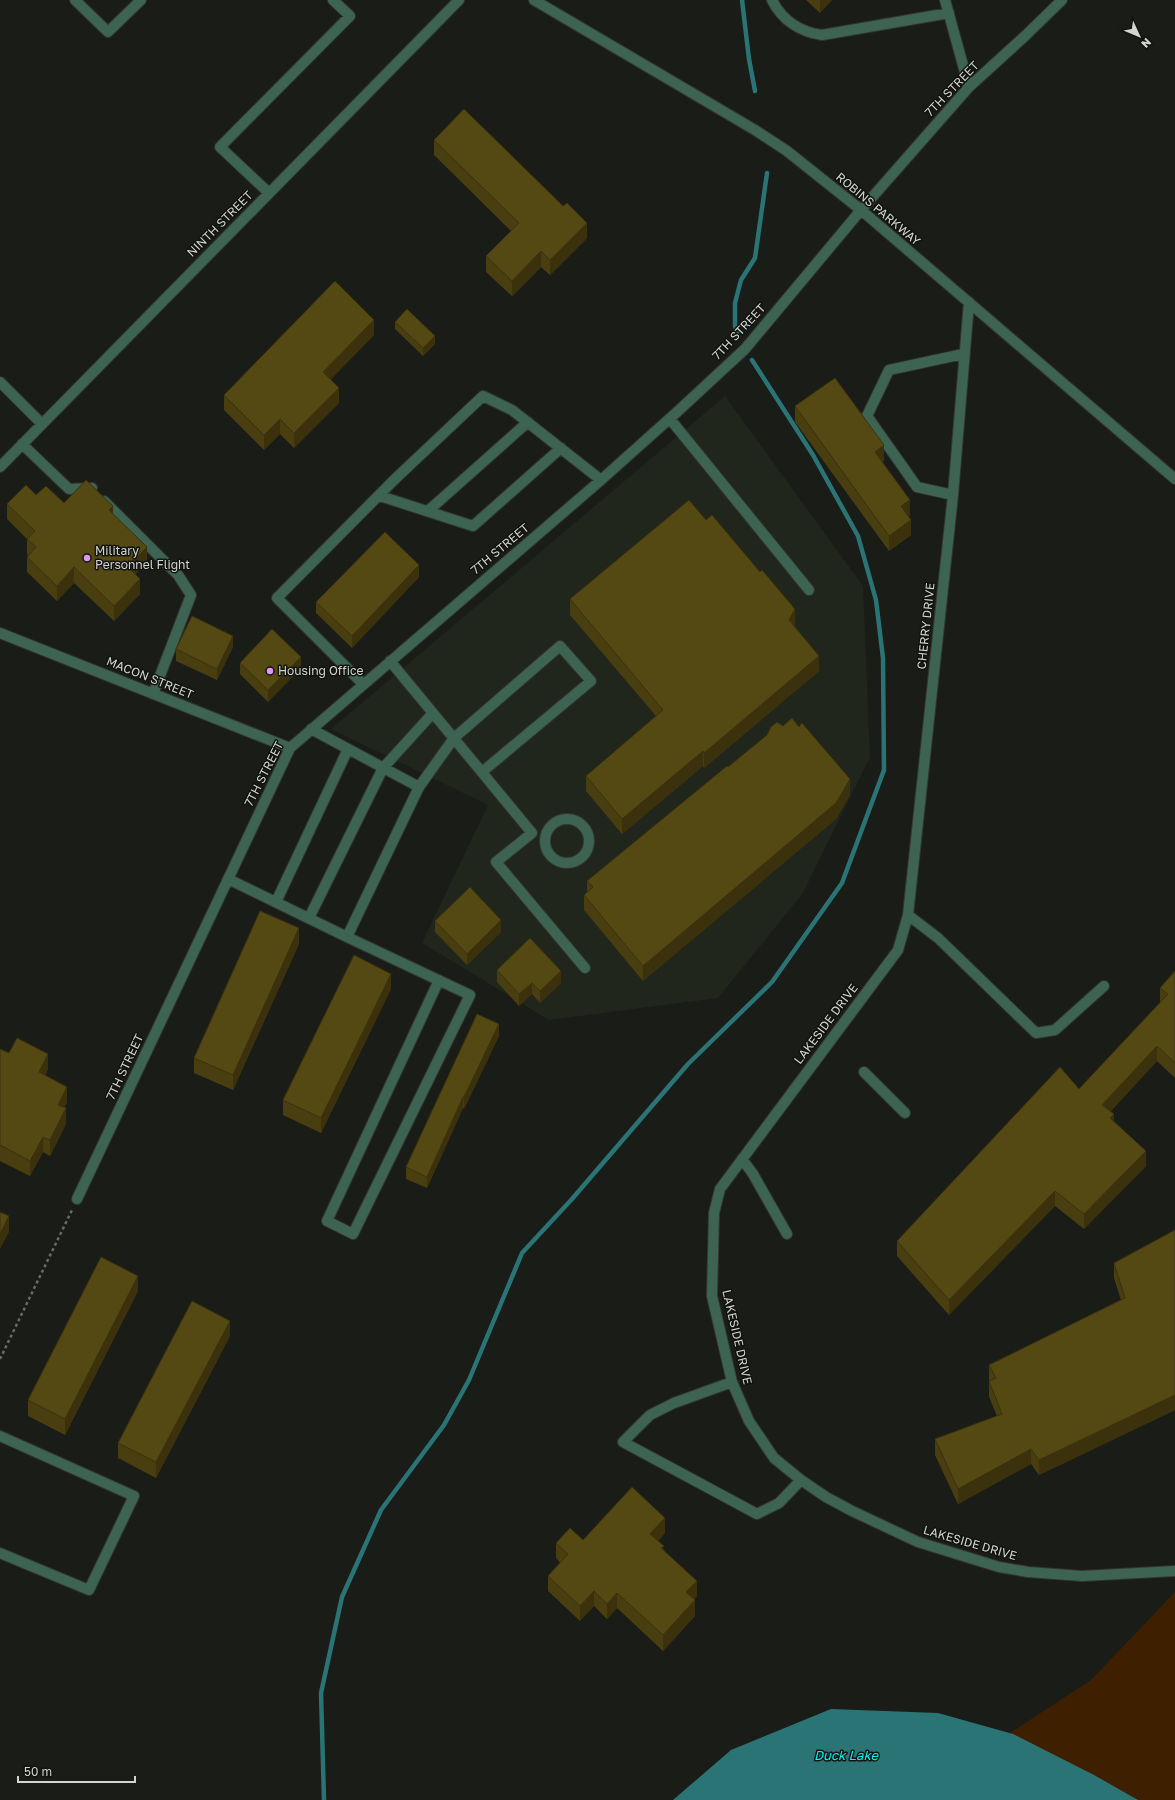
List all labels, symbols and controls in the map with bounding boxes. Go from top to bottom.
north arrow [1119,16,1159,56]
text: N [1139,36,1154,51]
street label: 7TH STREET [921,57,982,120]
street label: ROBINS PARKWAY [833,169,924,248]
street label: NINTH STREET [184,187,256,260]
street label: 7TH STREET [709,300,769,363]
street label: 7TH STREET [468,520,532,577]
place label: Military Personnel Flight [95,543,190,572]
marker: Military Personnel Flight [82,553,92,563]
street label: CHERRY DRIVE [914,582,938,670]
street label: MACON STREET [104,653,196,702]
place label: Housing Office [278,663,363,678]
marker: Housing Office [265,666,275,676]
street label: 7TH STREET [241,738,287,809]
street label: LAKESIDE DRIVE [791,981,861,1067]
street label: 7TH STREET [103,1031,147,1102]
street label: LAKESIDE DRIVE [719,1288,756,1386]
street label: LAKESIDE DRIVE [922,1522,1019,1563]
water label: Duck Lake [814,1747,880,1763]
scale bar [18,1758,135,1784]
text: 50 m [24,1764,52,1779]

